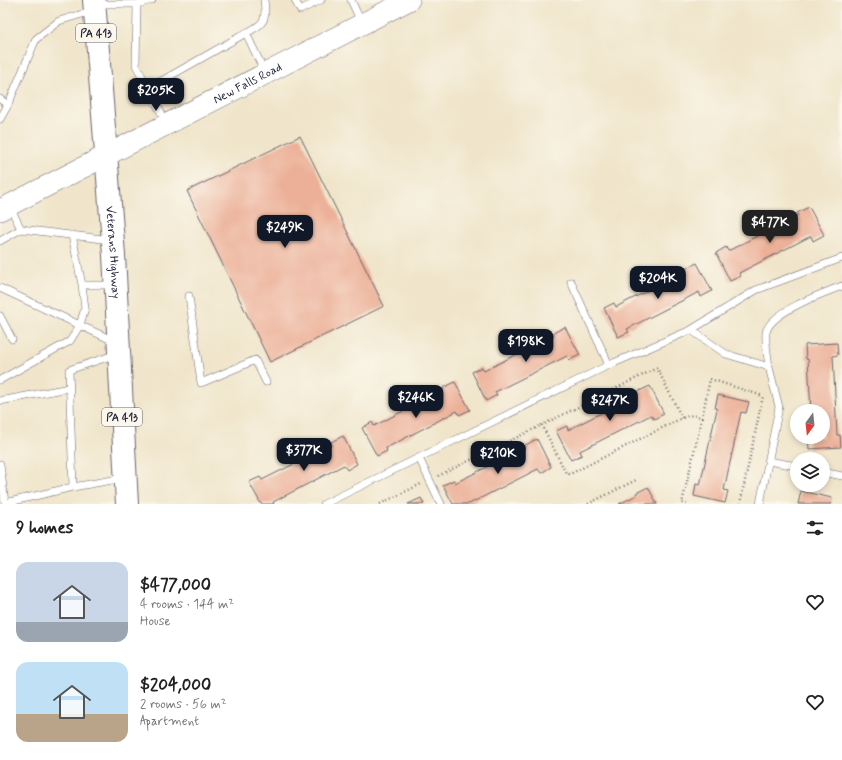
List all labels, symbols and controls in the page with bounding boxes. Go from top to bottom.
road number: PA 413 [76,24,116,42]
street label: New Falls Road [211,60,285,108]
pin: $205K [128,78,184,112]
text: $205K [137,82,175,99]
street label: Veterans Highway [101,205,123,299]
pin: $477K [742,210,798,244]
text: $477K [751,214,789,231]
pin: $249K [257,215,313,249]
text: $249K [266,219,304,236]
pin: $204K [630,266,686,300]
text: $204K [639,270,677,287]
pin: $198K [498,329,554,363]
text: $198K [507,333,545,350]
pin: $246K [388,385,444,419]
pin: $247K [582,388,638,422]
text: $246K [397,389,435,406]
text: $247K [591,392,629,409]
north arrow [790,404,830,444]
map controls [790,404,830,492]
road number: PA 413 [102,408,142,426]
pin: $377K [276,438,332,472]
pin: $210K [470,441,526,475]
text: $377K [286,442,322,459]
text: $210K [480,445,516,462]
button: layers [790,452,830,492]
text: 9 homes [16,517,73,539]
icon: filters [804,517,826,539]
text: $477,000 [140,574,211,596]
icon: home [48,578,96,626]
icon: heart [804,591,826,613]
text: 4 rooms · 144 m² [140,596,234,613]
text: House [140,613,171,630]
text: $204,000 [140,674,211,696]
icon: home [48,678,96,726]
icon: heart [804,691,826,713]
text: 2 rooms · 56 m² [140,696,227,713]
text: Apartment [140,713,199,730]

